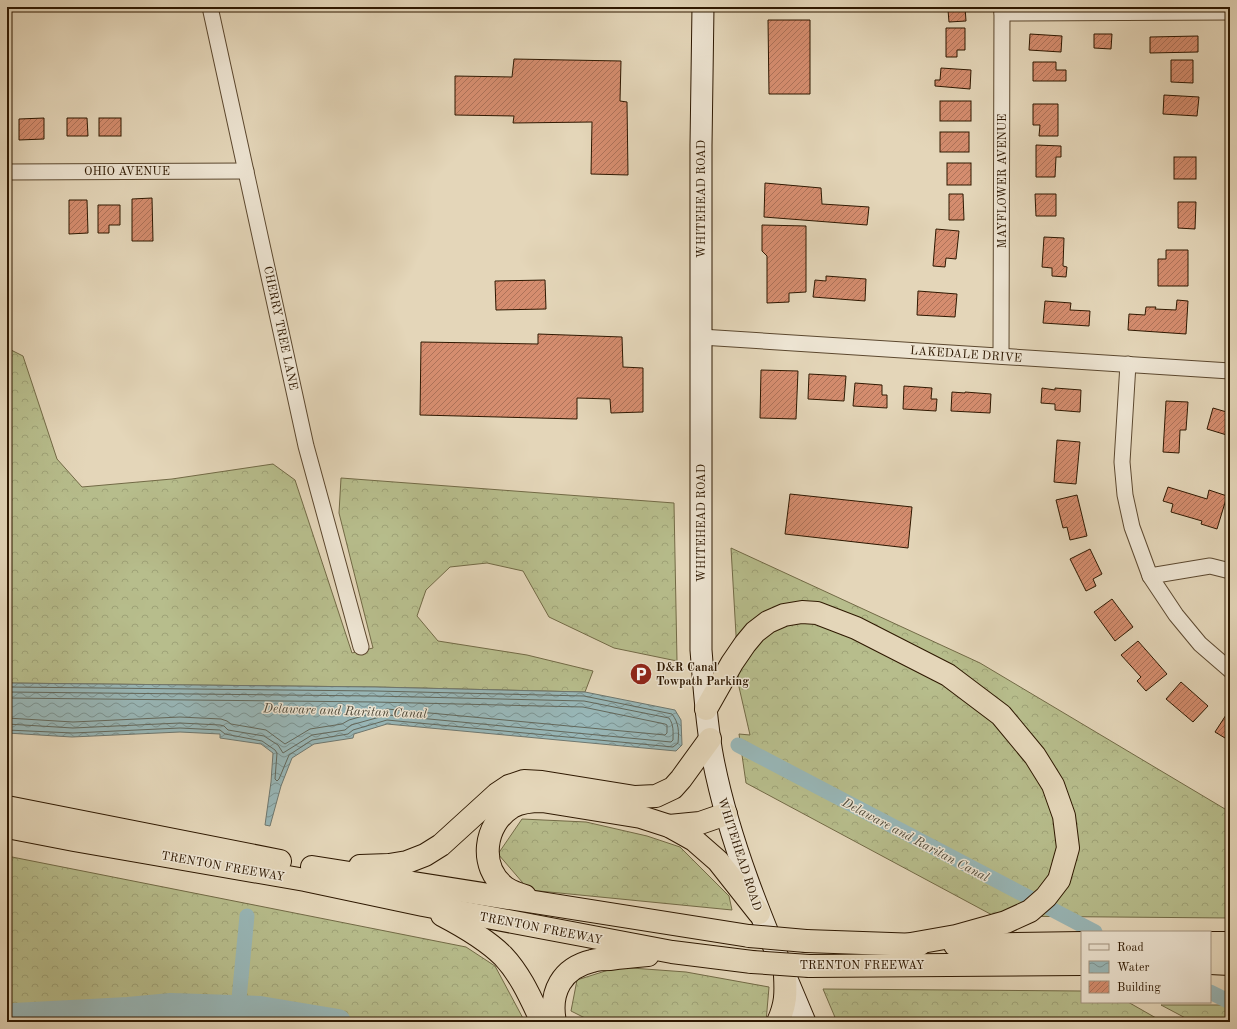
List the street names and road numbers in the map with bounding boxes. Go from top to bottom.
street label: MAYFLOWER AVENUE [997,114,1009,248]
street label: WHITEHEAD ROAD [696,140,708,258]
street label: OHIO AVENUE [84,166,170,178]
street label: CHERRY TREE LANE [261,265,299,391]
street label: LAKEDALE DRIVE [910,345,1022,365]
street label: WHITEHEAD ROAD [696,464,708,582]
street label: WHITEHEAD ROAD [715,796,763,912]
street label: TRENTON FREEWAY [160,850,286,884]
street label: TRENTON FREEWAY [478,911,604,947]
street label: TRENTON FREEWAY [799,960,925,972]

